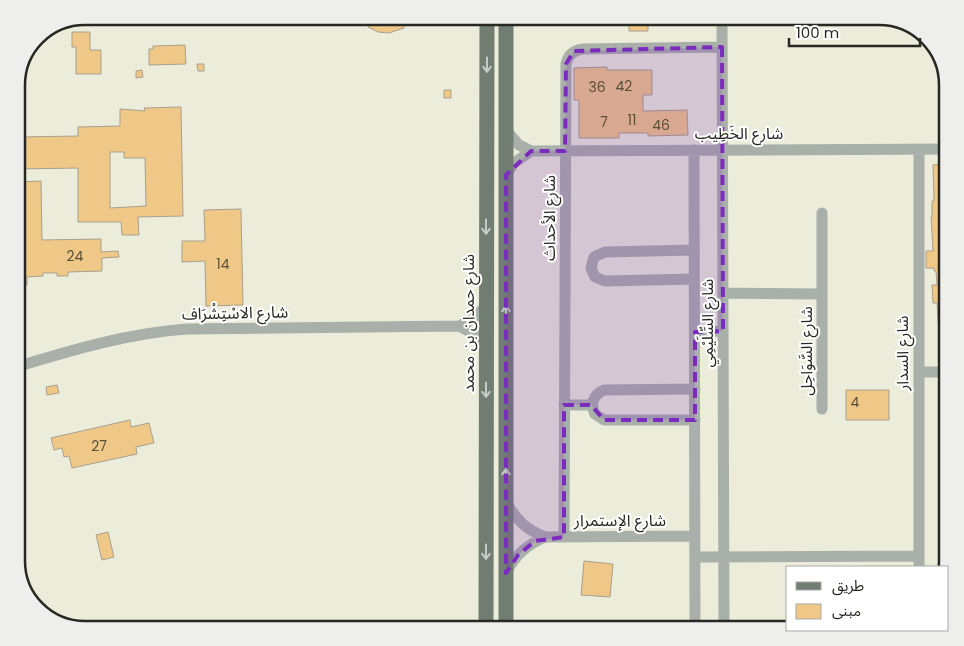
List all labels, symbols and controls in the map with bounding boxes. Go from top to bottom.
scale bar [789,15,920,47]
text: 100 m [796,22,839,43]
one-way arrow [482,56,492,73]
house number: 42 [616,76,632,96]
house number: 36 [588,77,606,97]
house number: 11 [628,110,636,130]
house number: 7 [600,112,608,132]
house number: 46 [652,115,670,135]
street label: شارع الخَطِيب [695,122,783,146]
street label: شارع الأحداث [538,175,562,261]
one-way arrow [481,219,491,235]
house number: 24 [67,246,84,266]
house number: 14 [216,254,230,274]
street label: شارع حمدان بن محمد [457,254,481,392]
street label: شارع السِّلَيْمِي [696,279,720,367]
street label: شارع الاسْتِشْرَاف [182,301,288,326]
one-way arrow [501,306,511,322]
street label: شارع السَّوَاحِل [795,306,819,396]
street label: شارع السدار [891,315,915,392]
one-way arrow [481,382,491,398]
house number: 4 [851,392,860,412]
house number: 27 [91,436,107,456]
one-way arrow [501,468,511,484]
street label: شارع الإستمرار [573,509,666,533]
one-way arrow [481,544,491,560]
legend [786,566,949,631]
text: طريق [832,575,864,596]
text: مبنى [832,600,861,621]

